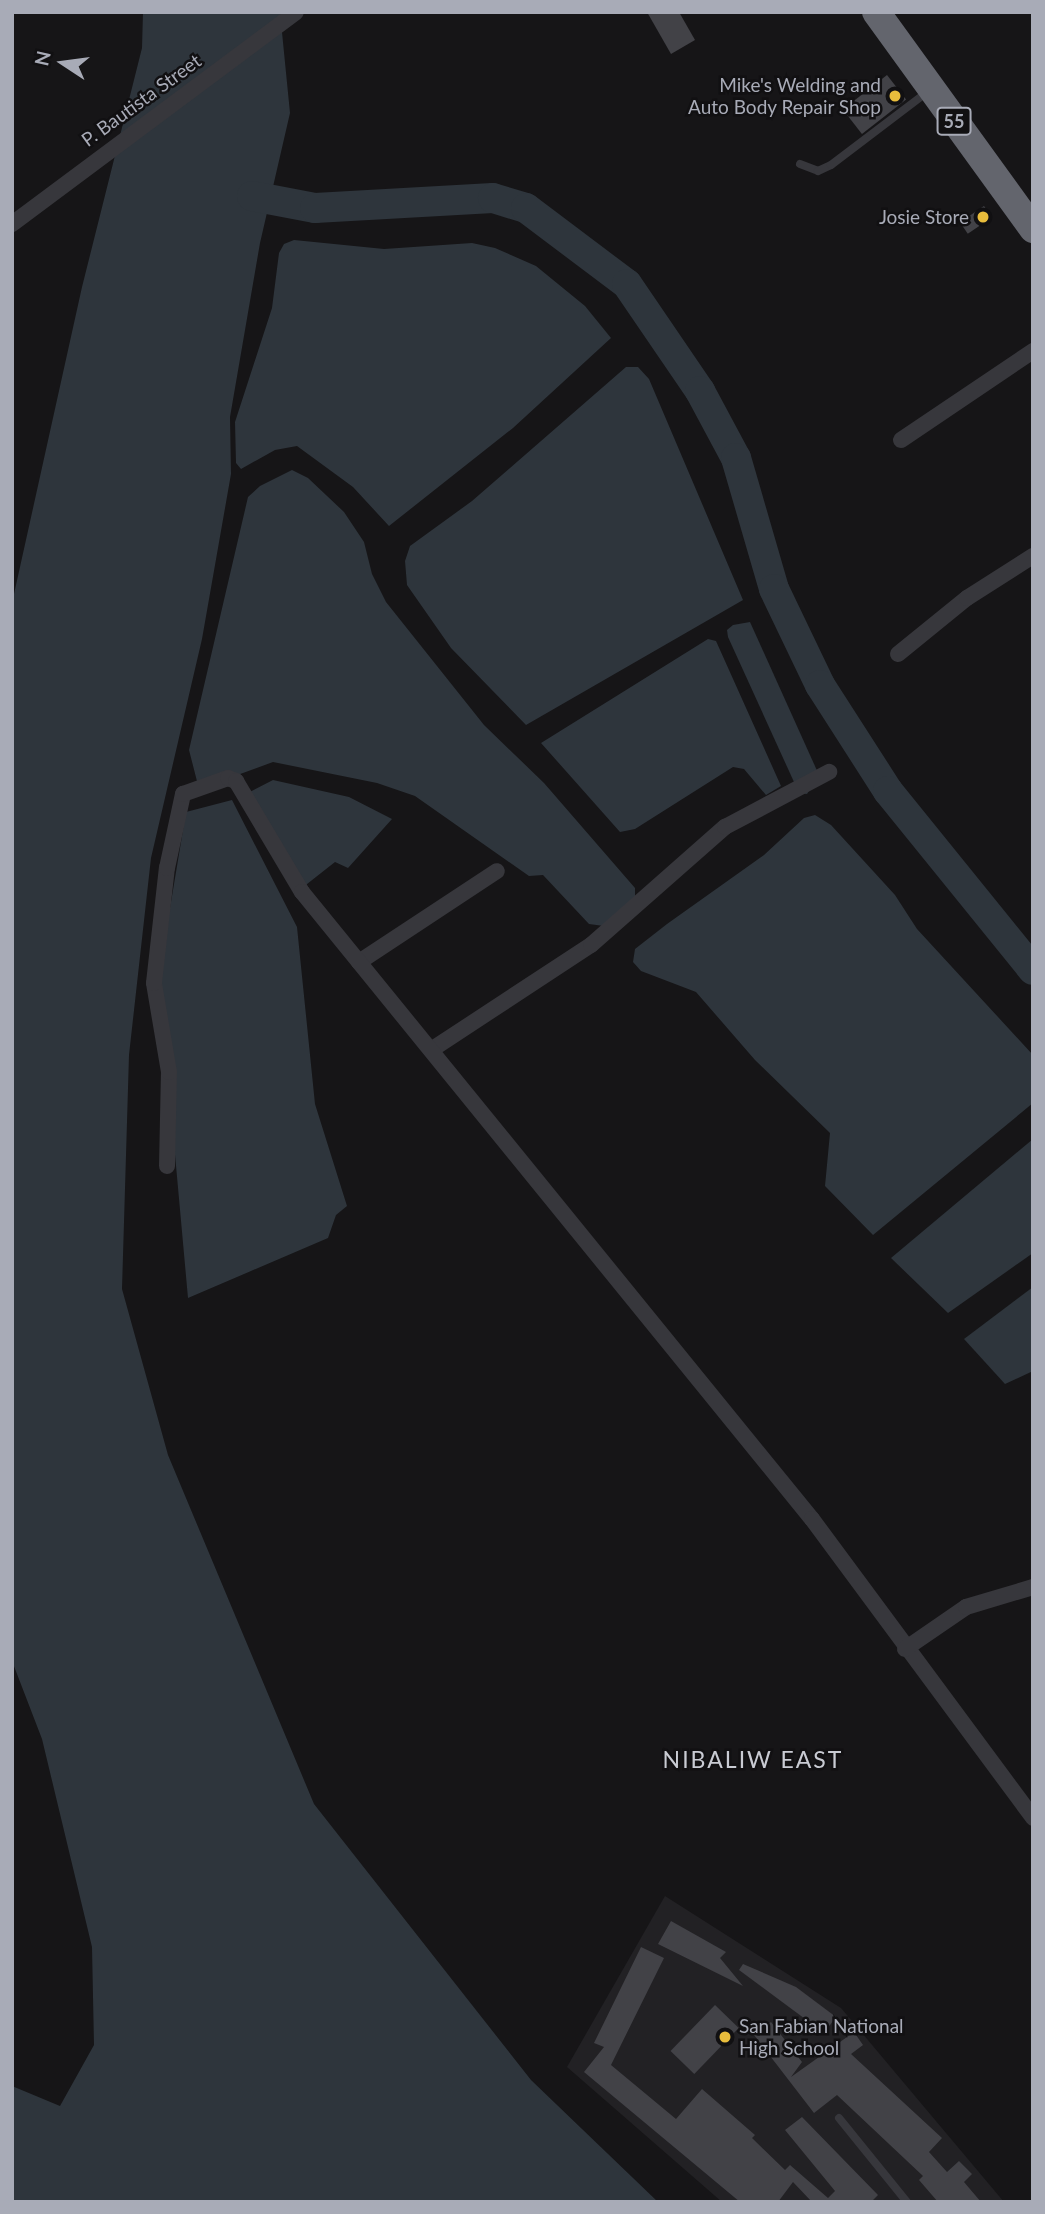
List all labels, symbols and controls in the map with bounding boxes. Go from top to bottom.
north arrow [28,28,98,98]
text: N [29,48,55,68]
street label: P. Bautista Street [77,49,205,151]
place label: Mike's Welding and Auto Body Repair Shop [687,74,881,118]
marker: Mike's Welding and Auto Body Repair Shop [887,88,903,104]
road number: 55 [936,106,972,136]
place label: Josie Store [879,206,969,228]
marker: Josie Store [975,209,991,225]
district label: NIBALIW EAST [664,1745,842,1773]
place label: San Fabian National High School [739,2015,904,2059]
marker: San Fabian National High School [717,2029,733,2045]

